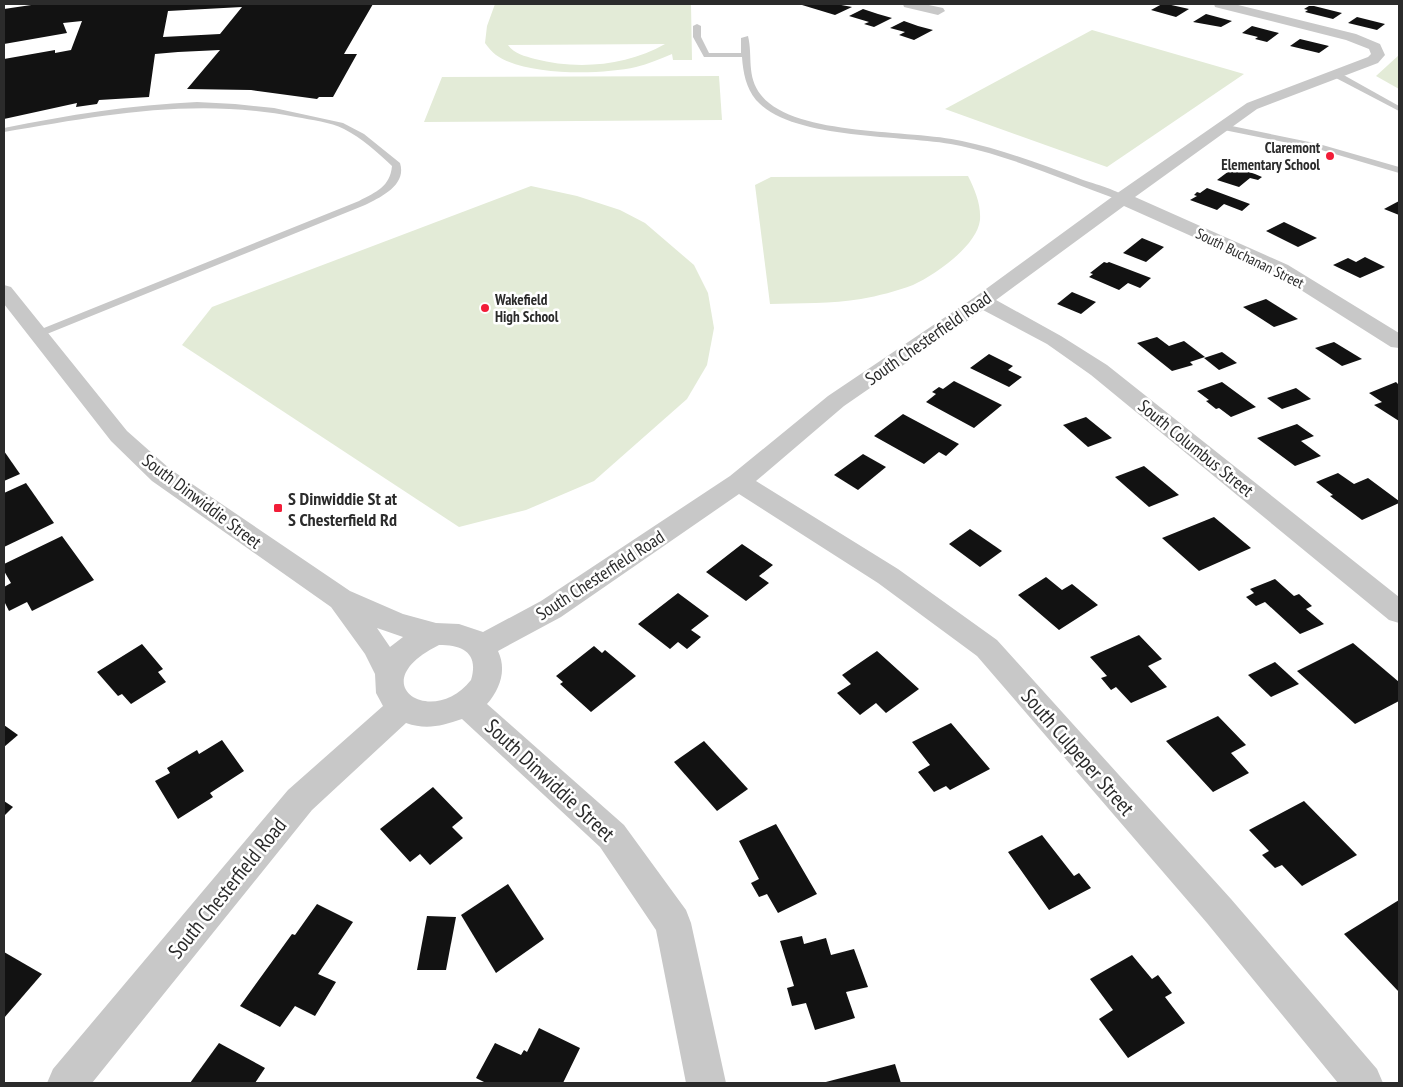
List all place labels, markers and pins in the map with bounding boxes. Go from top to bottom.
place label: Claremont Elementary School [1221,138,1321,174]
marker: Claremont Elementary School [1324,150,1336,162]
place label: Wakefield High School [494,290,559,326]
marker: Wakefield High School [479,302,491,314]
place label: S Dinwiddie St at S Chesterfield Rd [288,487,398,531]
marker: S Dinwiddie St at S Chesterfield Rd [272,502,284,514]

